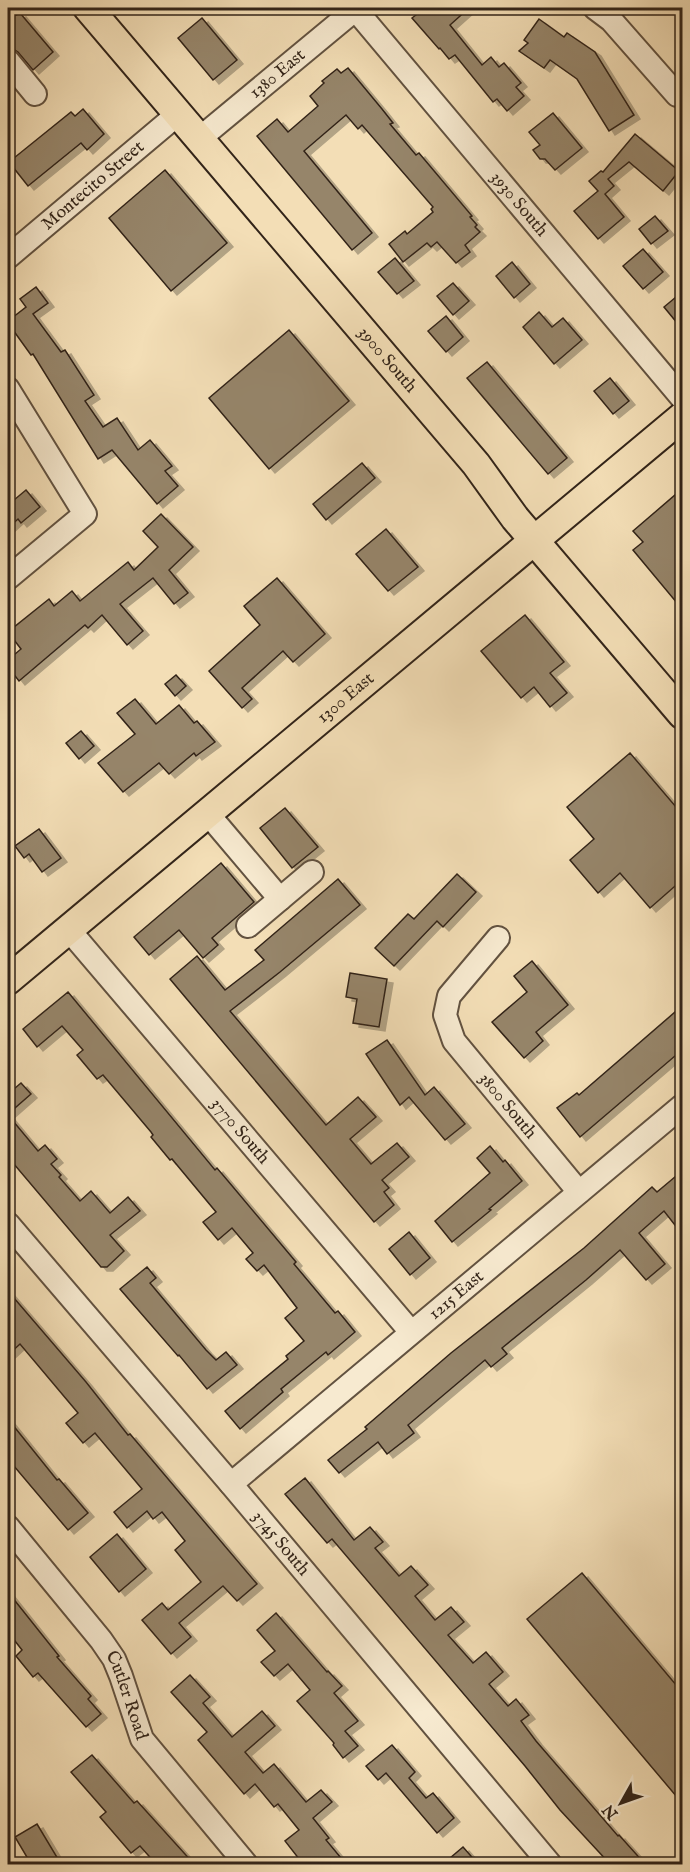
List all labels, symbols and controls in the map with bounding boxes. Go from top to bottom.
street label: 1380 East [245,44,310,104]
street label: Montecito Street [37,136,149,235]
street label: 3930 South [485,167,553,242]
street label: 3900 South [353,322,422,398]
street label: 1300 East [312,667,379,729]
street label: 3800 South [473,1068,542,1144]
street label: 3770 South [205,1093,275,1169]
street label: 1215 East [424,1265,489,1325]
street label: 3745 South [247,1506,315,1581]
street label: Cutler Road [100,1646,153,1743]
north arrow [591,1773,651,1833]
text: N [599,1800,624,1824]

